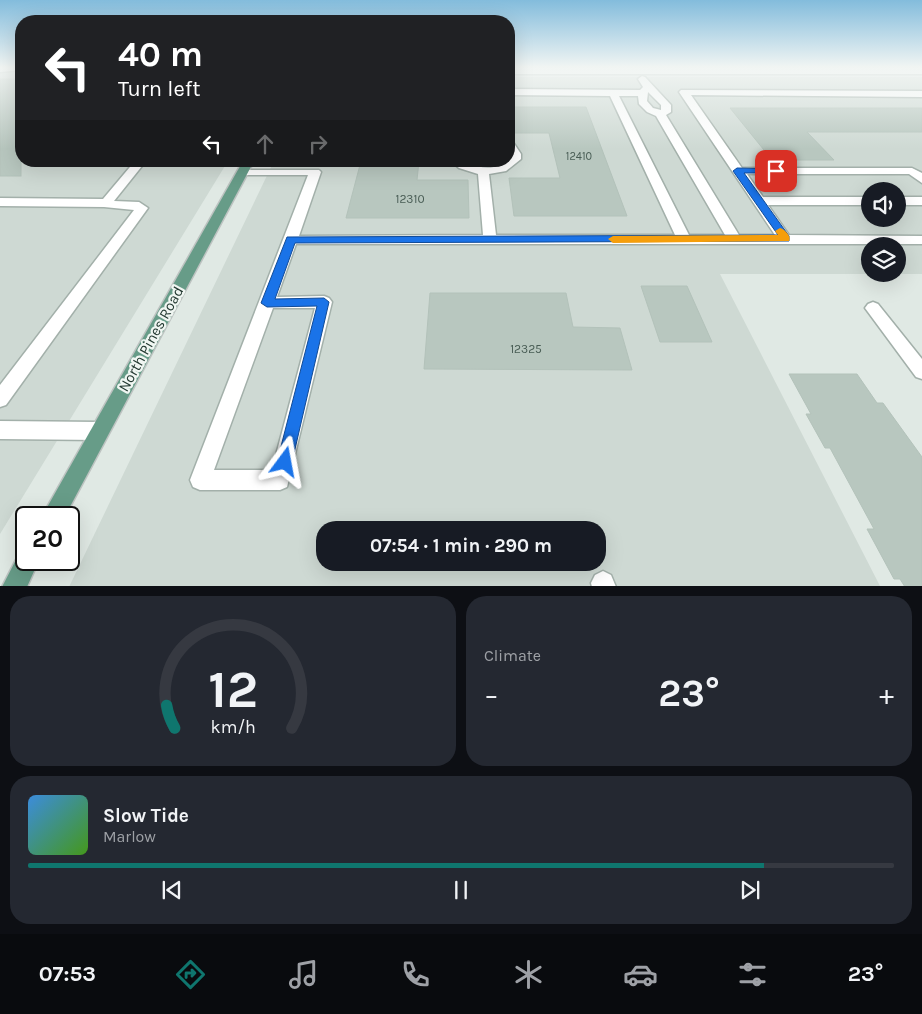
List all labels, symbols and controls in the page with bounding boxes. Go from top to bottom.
text: 40 m [118,34,203,75]
icon: left [35,35,100,100]
text: Turn left [118,76,201,102]
icon: left [198,130,226,158]
icon: ahead [251,130,279,158]
icon: right [304,130,332,158]
house number: 12410 [566,150,592,163]
pin [755,150,797,192]
icon: arrive [762,157,790,185]
map controls [861,182,906,282]
button: sound [861,182,906,227]
house number: 12310 [395,192,425,206]
button: layers [861,237,906,282]
street label: North Pines Road [115,283,187,395]
house number: 12325 [510,342,542,356]
position arrow [258,435,310,487]
speed limit sign: 20 [15,506,80,571]
text: 07:54 · 1 min · 290 m [370,535,552,557]
text: Climate [484,646,541,665]
text: 12 [208,659,258,720]
text: 23° [658,671,720,716]
text: − [484,678,499,711]
text: + [879,678,894,711]
text: km/h [210,717,256,738]
text: Slow Tide [103,805,189,827]
text: Marlow [103,827,156,846]
icon: previous [158,876,186,904]
icon: pause [447,876,475,904]
icon: next [736,876,764,904]
icon: directions [173,957,208,992]
icon: music [286,957,321,992]
icon: phone [398,957,433,992]
icon: climate [511,957,546,992]
icon: car [623,957,658,992]
icon: filters [735,957,770,992]
text: 07:53 [39,961,96,987]
text: 23° [848,961,883,987]

